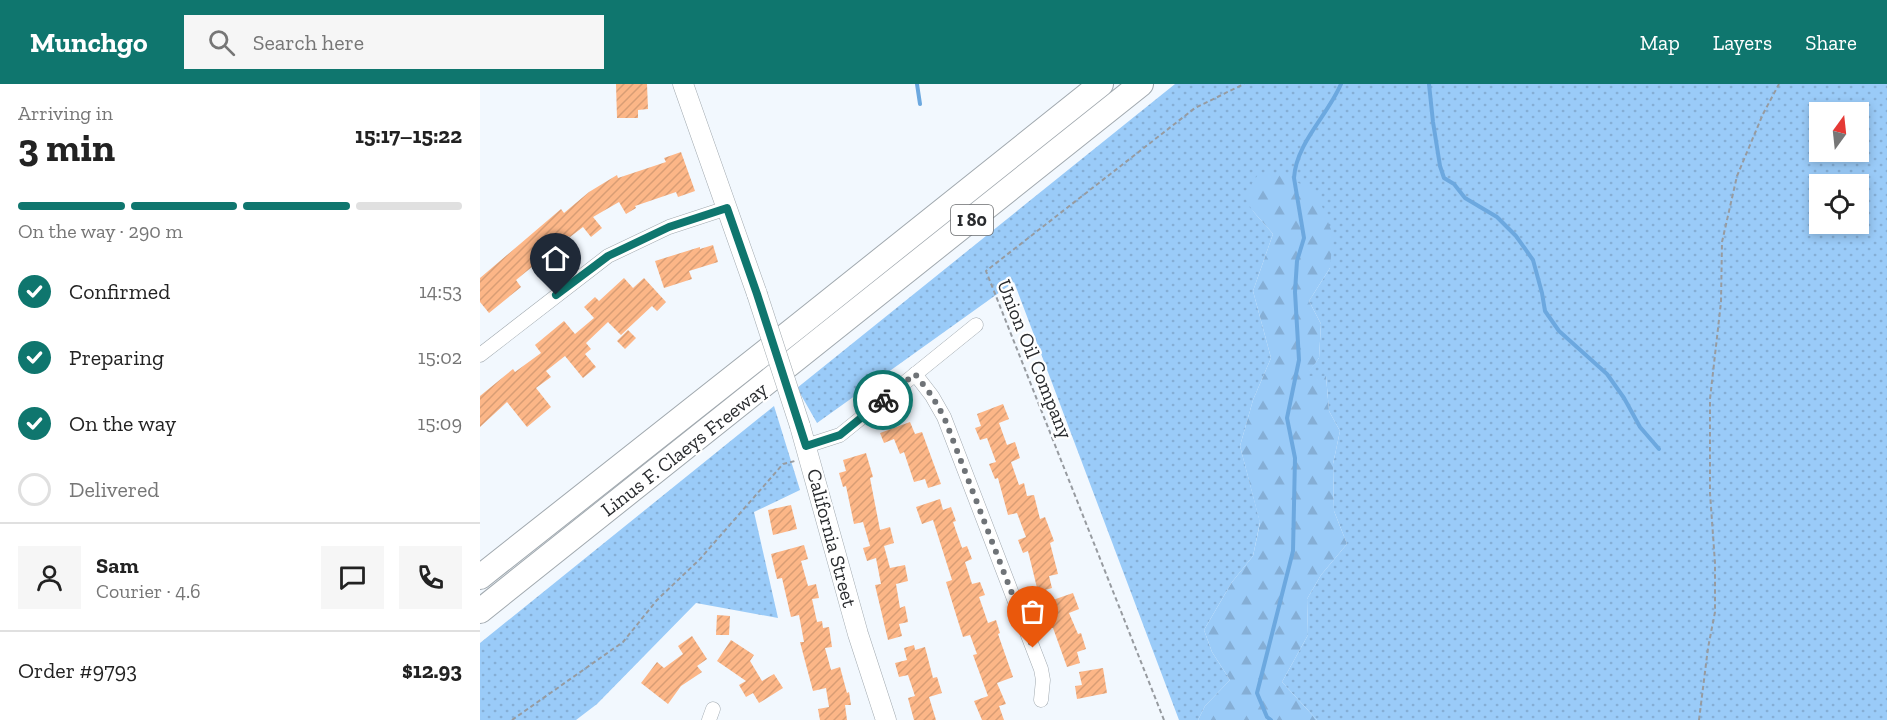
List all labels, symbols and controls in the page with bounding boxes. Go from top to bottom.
search box [184,15,604,69]
text: Munchgo [30,26,148,59]
icon: search [205,26,238,59]
text: Search here [253,29,364,56]
text: Map [1640,30,1680,55]
text: Layers [1713,30,1772,55]
text: Share [1805,30,1857,55]
text: Arriving in [18,101,113,125]
north arrow [1809,102,1869,162]
map controls [1809,102,1869,234]
text: 15:17–15:22 [355,122,462,149]
text: 3 min [18,124,115,171]
button: locate [1809,174,1869,234]
road number: I 80 [951,205,993,235]
text: On the way · 290 m [18,219,183,243]
pin [530,233,581,295]
icon: home [539,242,572,275]
icon: check [18,275,51,308]
street label: Union Oil Company [992,276,1078,443]
text: Confirmed [69,278,170,305]
text: 14:53 [419,279,462,303]
icon: check [18,341,51,374]
text: Preparing [69,344,164,371]
text: 15:02 [418,345,462,369]
courier [853,370,913,430]
street label: Linus F. Claeys Freeway [596,376,772,521]
icon: bike [867,384,900,417]
icon: check [18,407,51,440]
text: On the way [69,410,176,437]
text: 15:09 [417,411,462,435]
street label: California Street [802,466,862,610]
text: Delivered [69,476,159,503]
button: person [18,546,81,609]
button: chat [321,546,384,609]
button: phone [399,546,462,609]
text: Sam [96,552,139,579]
text: Courier · 4.6 [96,579,201,603]
pin [1007,586,1058,648]
icon: bag [1016,595,1049,628]
text: Order #9793 [18,657,137,684]
text: $12.93 [402,657,462,684]

